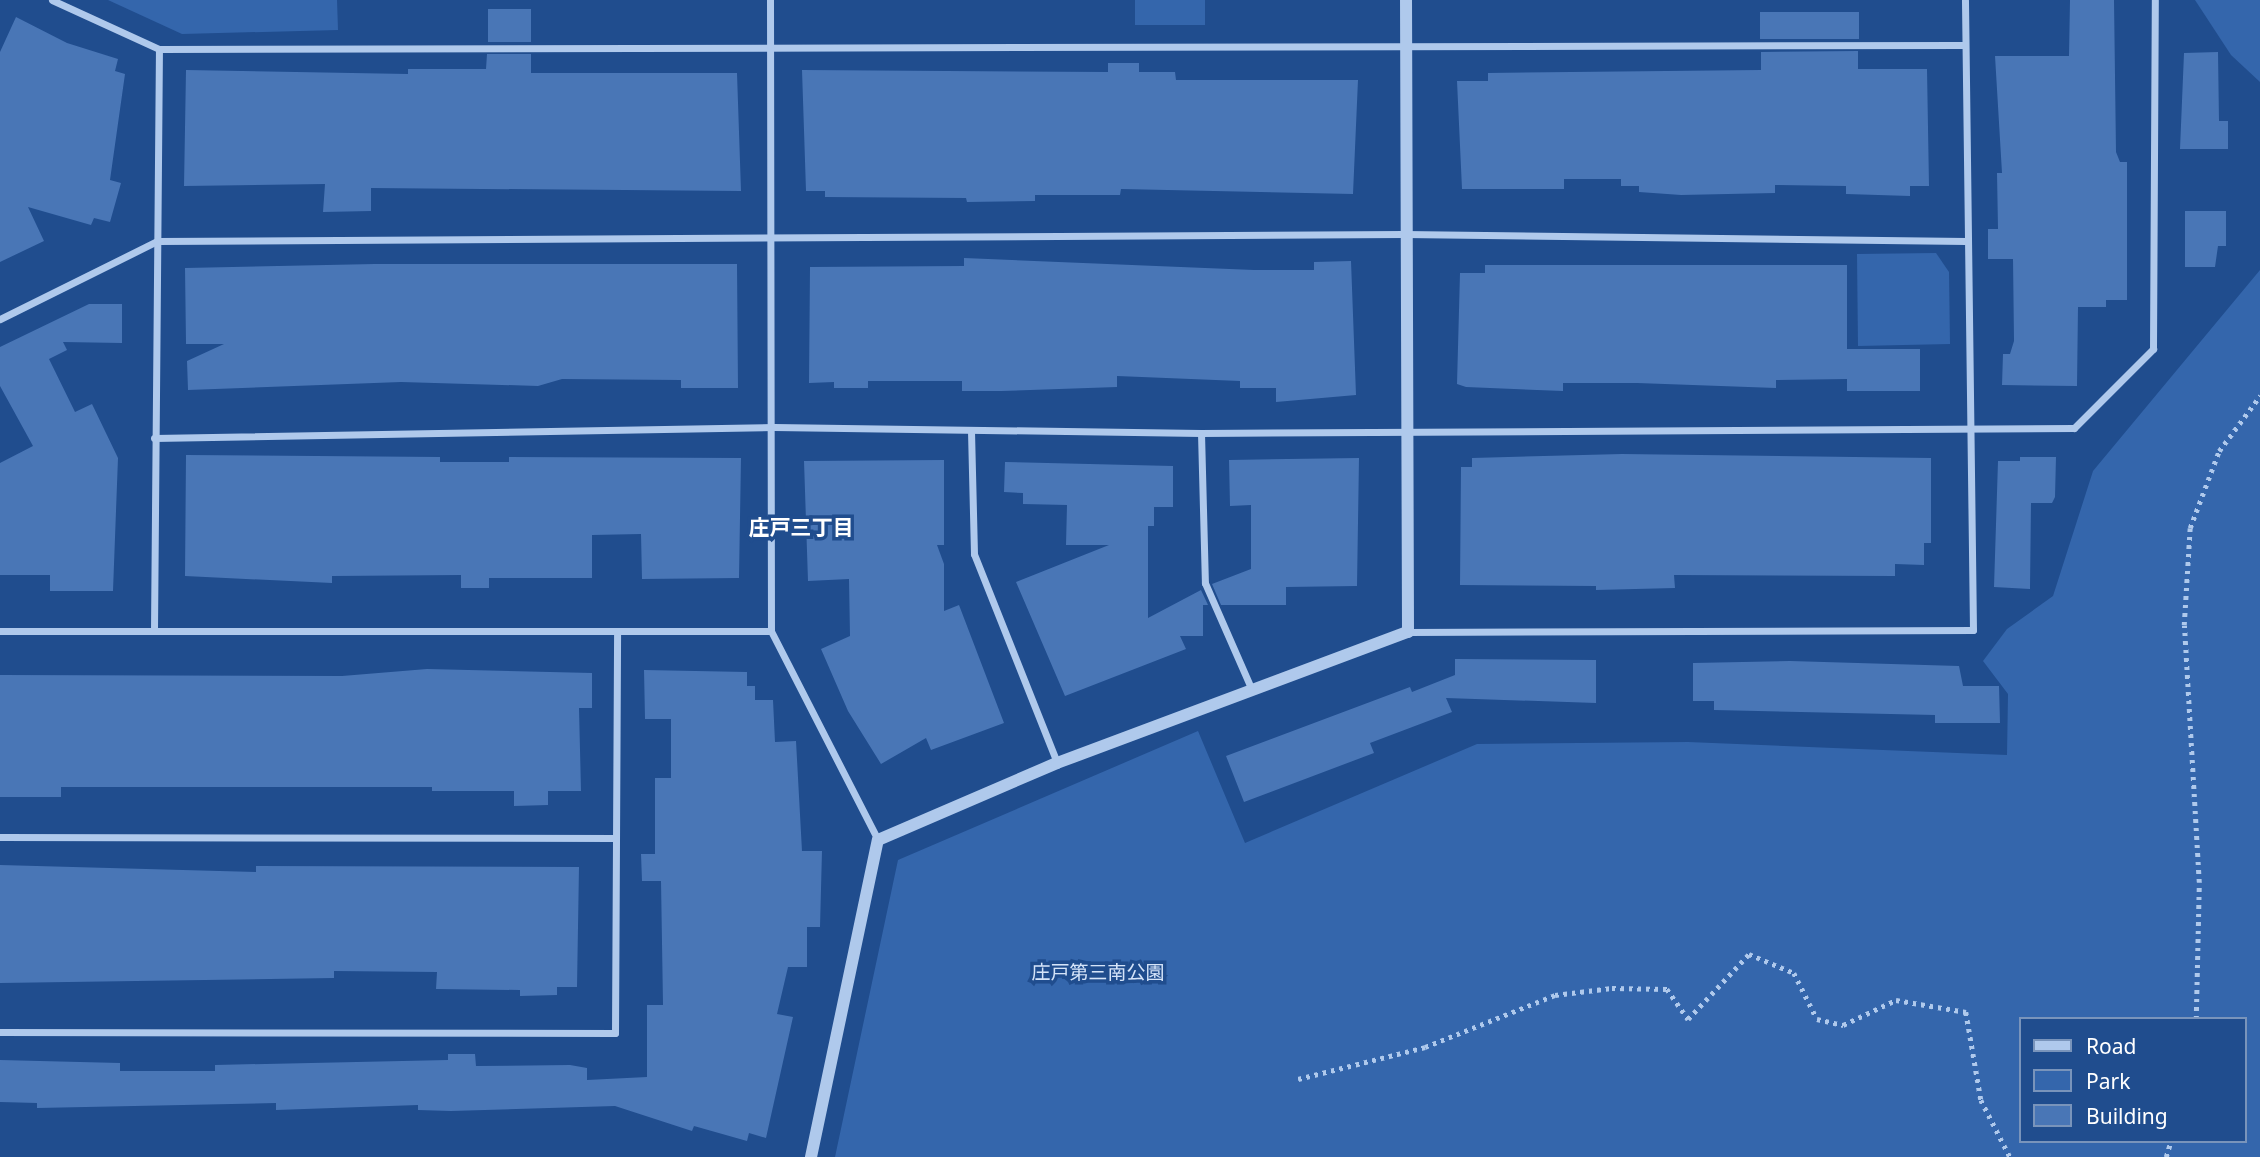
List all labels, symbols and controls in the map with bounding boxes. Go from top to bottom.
district label: 庄戸三丁目 [749,514,853,540]
park label: 庄戸第三南公園 [1032,962,1164,984]
legend [2018,1017,2246,1143]
text: Road [2086,1032,2136,1060]
text: Park [2086,1067,2130,1095]
text: Building [2086,1102,2168,1130]

